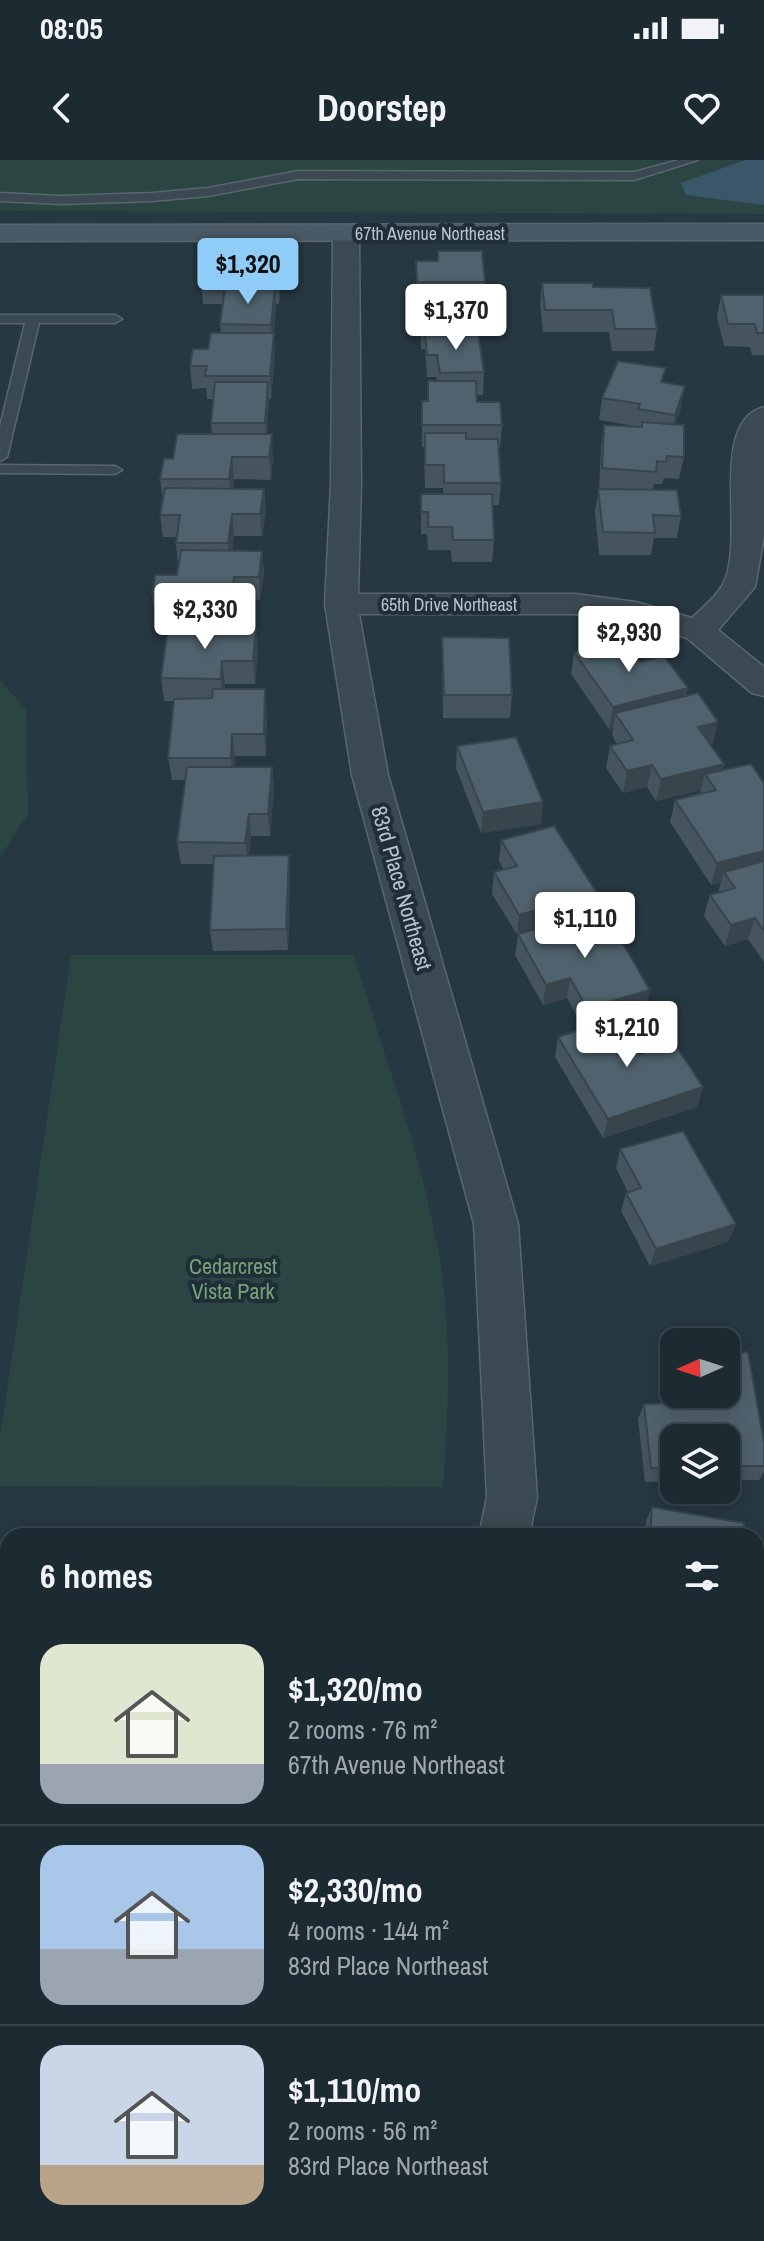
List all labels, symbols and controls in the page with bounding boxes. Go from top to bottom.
text: 08:05 [40,8,103,48]
text: Doorstep [317,84,447,132]
icon: back [40,86,84,130]
icon: heart [680,86,724,130]
street label: 67th Avenue Northeast [355,221,505,246]
pin: $1,320 [183,238,313,306]
text: $1,320 [215,246,281,281]
pin: $1,370 [391,284,521,352]
text: $1,370 [423,292,489,327]
pin: $2,330 [140,583,270,651]
text: $2,330 [172,591,238,626]
street label: 65th Drive Northeast [381,592,517,617]
pin: $2,930 [564,606,694,674]
text: $2,930 [596,614,662,649]
street label: 83rd Place Northeast [364,802,440,974]
pin: $1,110 [520,892,650,960]
text: $1,110 [553,900,617,935]
pin: $1,210 [562,1001,692,1069]
text: $1,210 [594,1009,660,1044]
park label: Cedarcrest Vista Park [189,1251,277,1306]
north arrow [660,1328,740,1408]
map controls [660,1328,740,1504]
button: layers [660,1424,740,1504]
text: 6 homes [40,1553,153,1599]
icon: filters [680,1554,724,1598]
text: $1,320/mo [288,1666,423,1712]
icon: home [104,1676,200,1772]
text: 2 rooms · 76 m² [288,1712,437,1747]
text: 67th Avenue Northeast [288,1747,505,1782]
text: $2,330/mo [288,1867,423,1913]
icon: home [104,1877,200,1973]
text: 4 rooms · 144 m² [288,1913,449,1948]
text: 83rd Place Northeast [288,1948,488,1983]
text: $1,110/mo [288,2067,421,2113]
icon: home [104,2077,200,2173]
text: 2 rooms · 56 m² [288,2113,437,2148]
text: 83rd Place Northeast [288,2148,488,2183]

